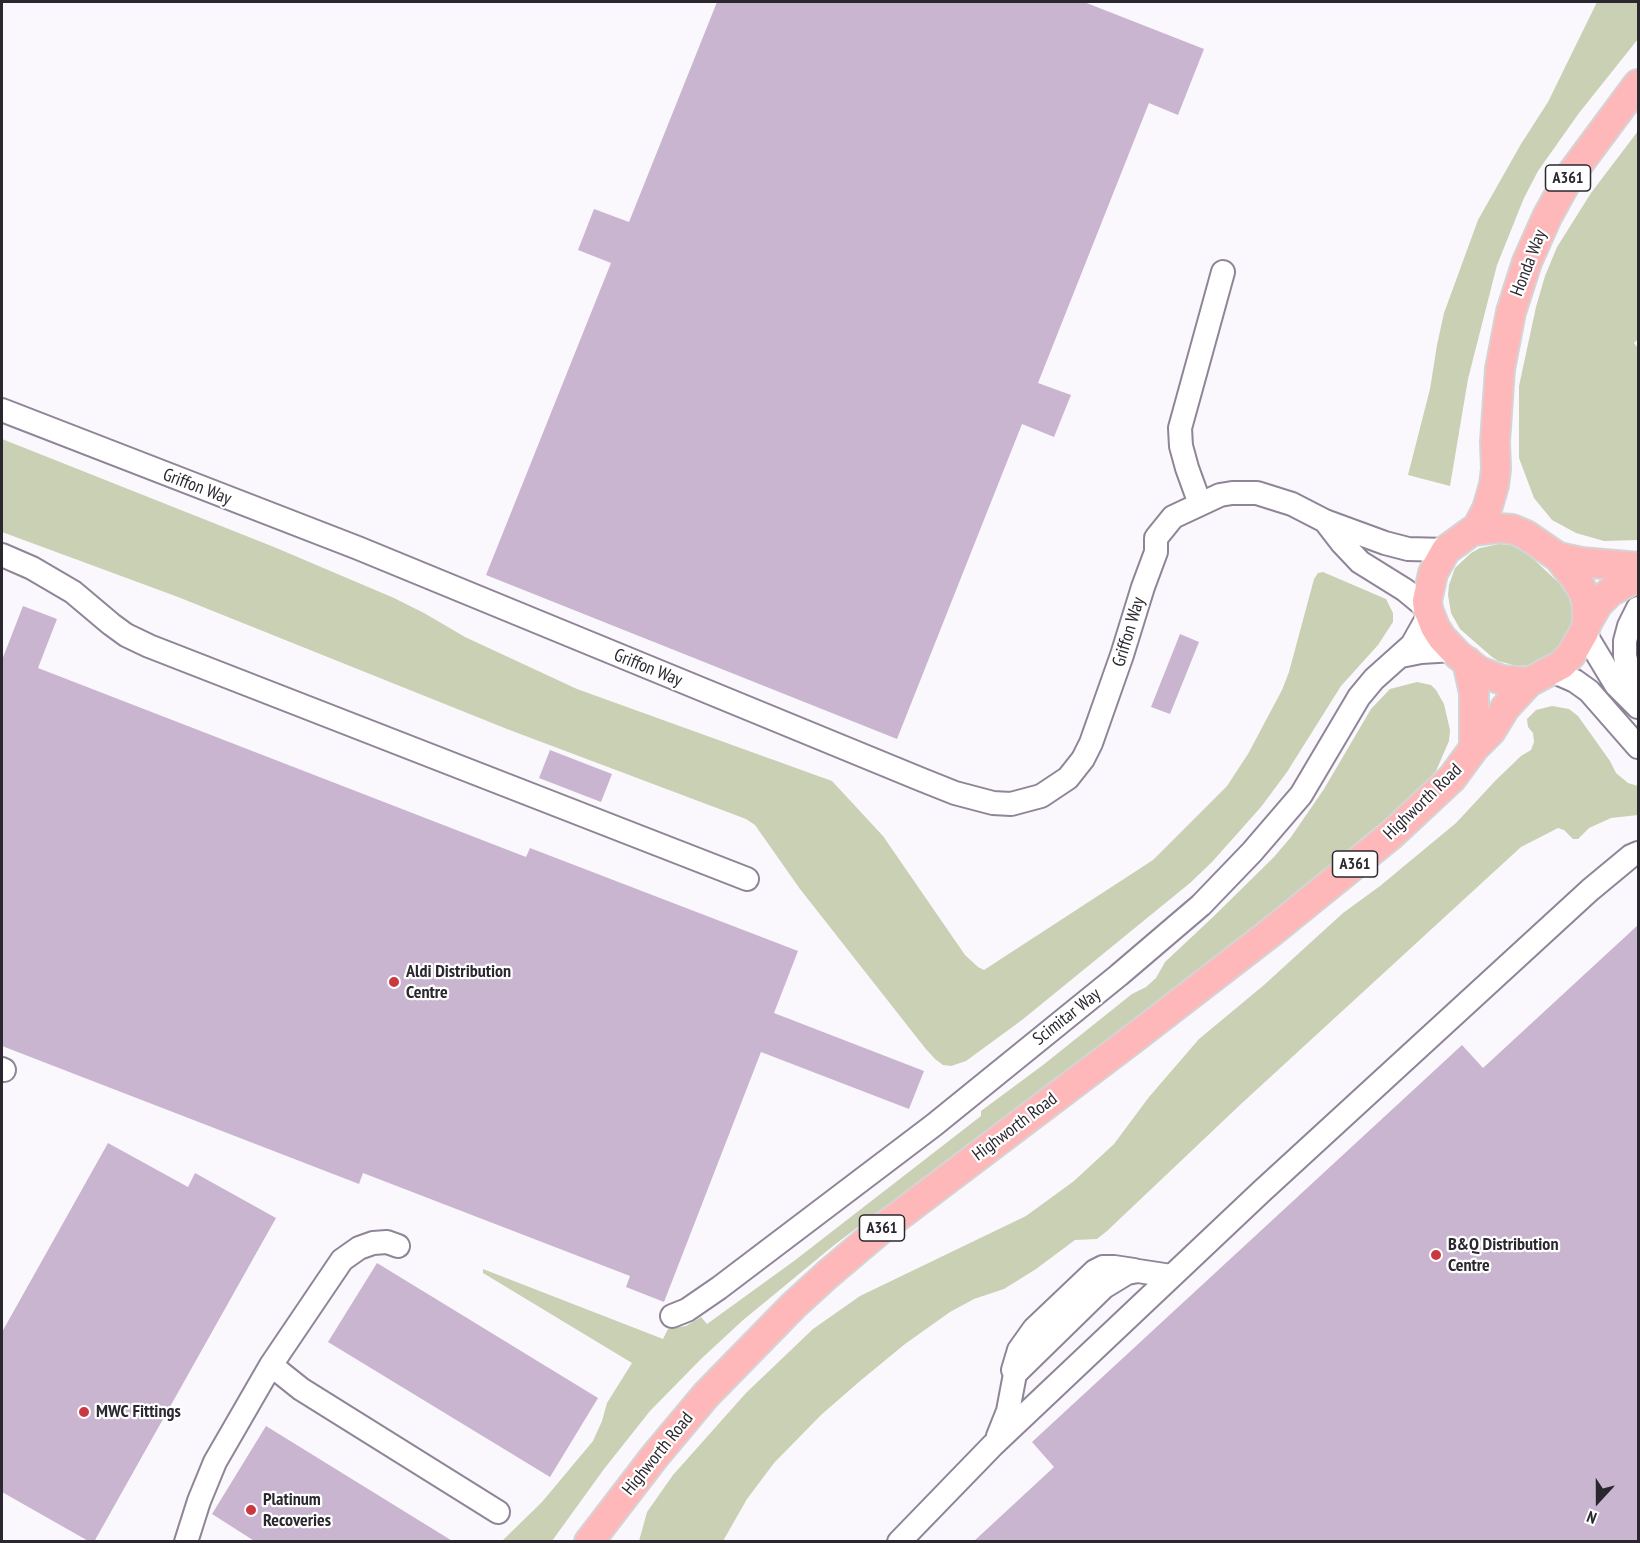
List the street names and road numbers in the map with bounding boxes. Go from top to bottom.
road number: A361 [1546,165,1590,191]
street label: Honda Way [1506,227,1552,299]
street label: Griffon Way [160,464,234,510]
street label: Griffon Way [1108,595,1150,669]
street label: Griffon Way [611,645,685,691]
street label: Highworth Road [1379,759,1467,845]
road number: A361 [1332,851,1378,877]
street label: Scimitar Way [1029,984,1105,1050]
street label: Highworth Road [968,1088,1062,1166]
road number: A361 [860,1215,904,1241]
street label: Highworth Road [618,1408,698,1500]

